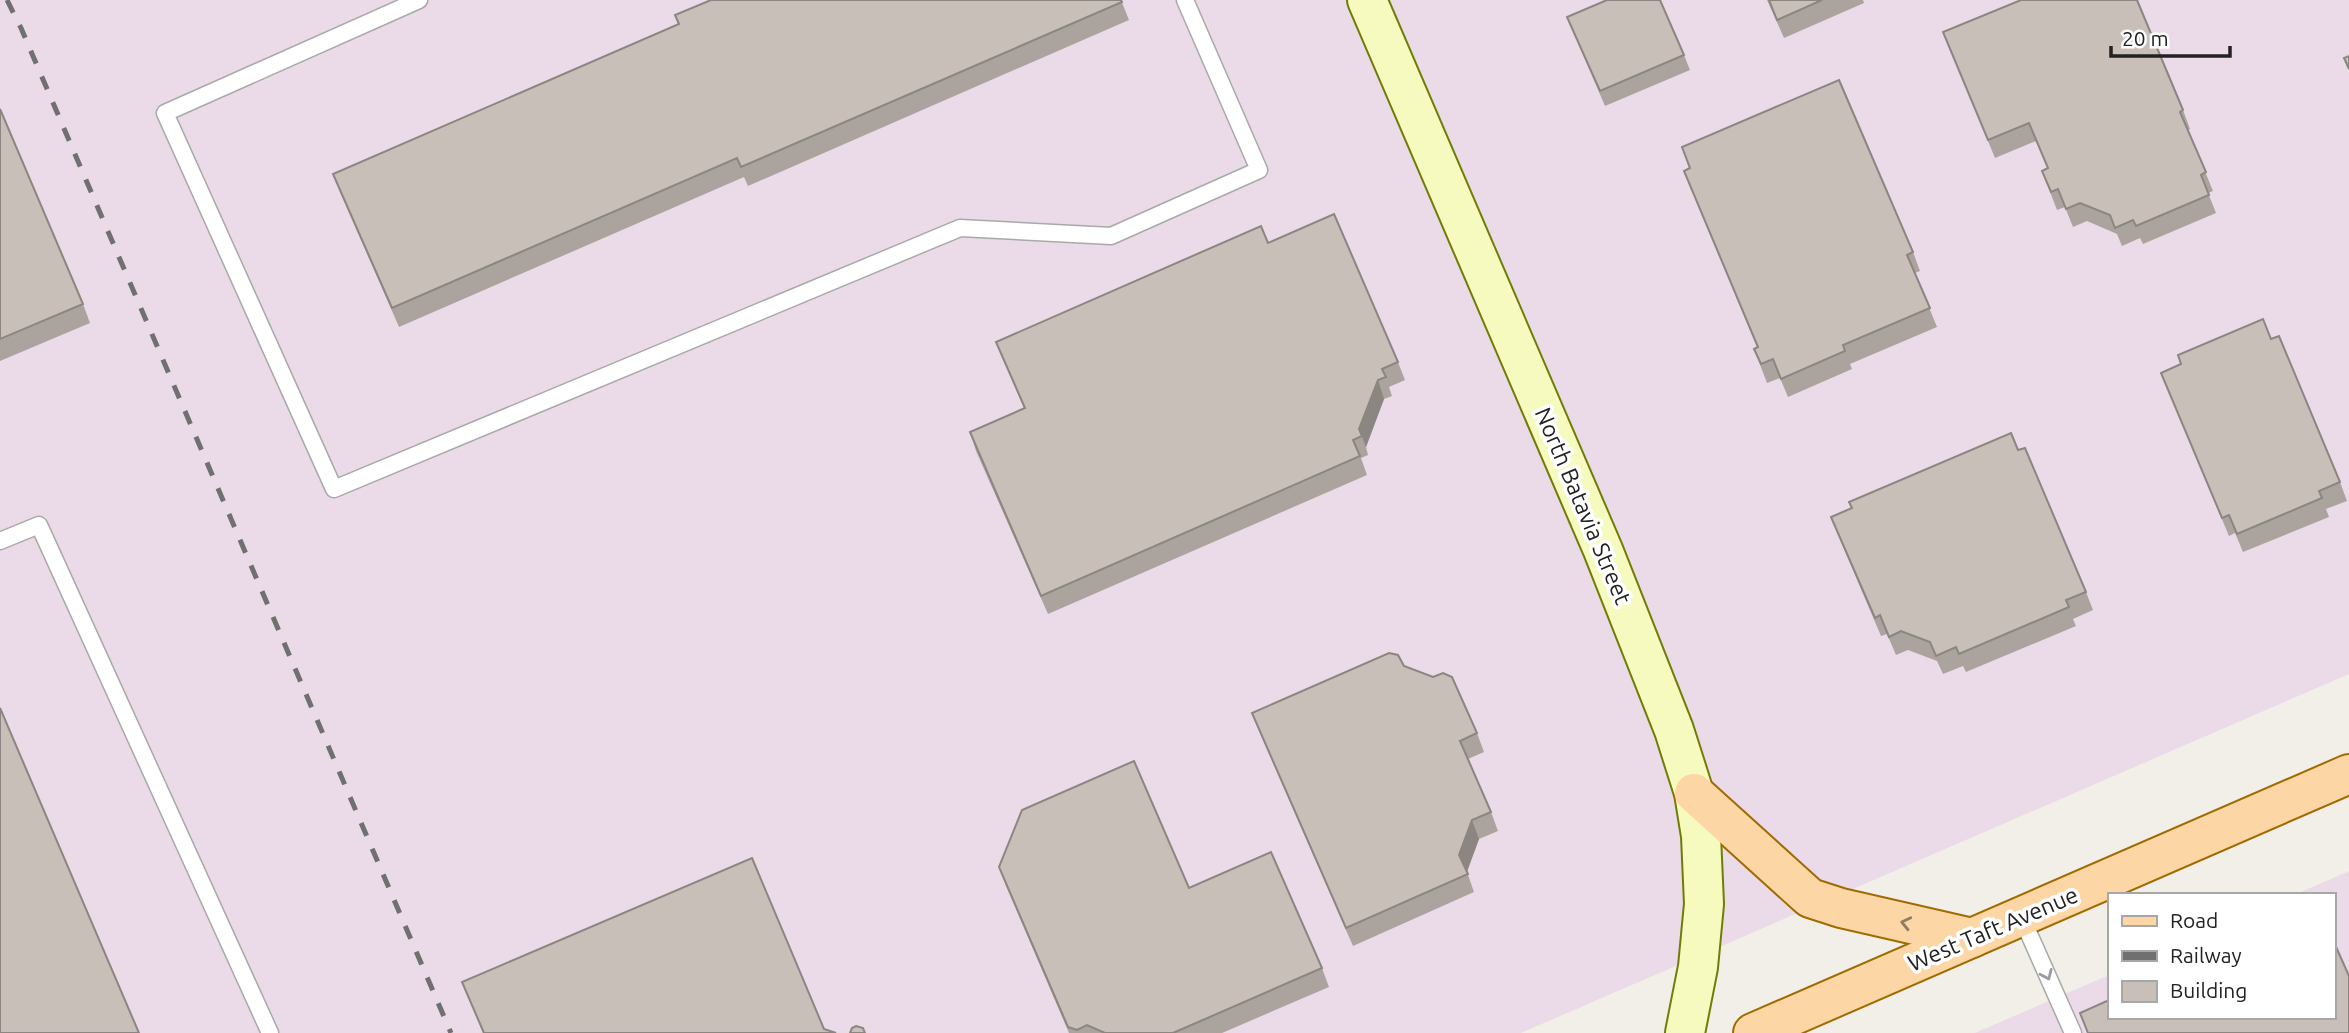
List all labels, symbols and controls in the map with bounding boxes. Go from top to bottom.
scale bar [2111,14,2230,58]
text: 20 m [2122,26,2169,50]
street label: North Batavia Street [1531,404,1636,608]
street label: West Taft Avenue [1904,881,2082,976]
legend [2108,893,2335,1019]
text: Road [2170,908,2218,932]
one-way arrow [1900,916,1912,931]
text: Railway [2170,943,2242,967]
one-way arrow [2039,967,2053,980]
text: Building [2170,978,2247,1002]

